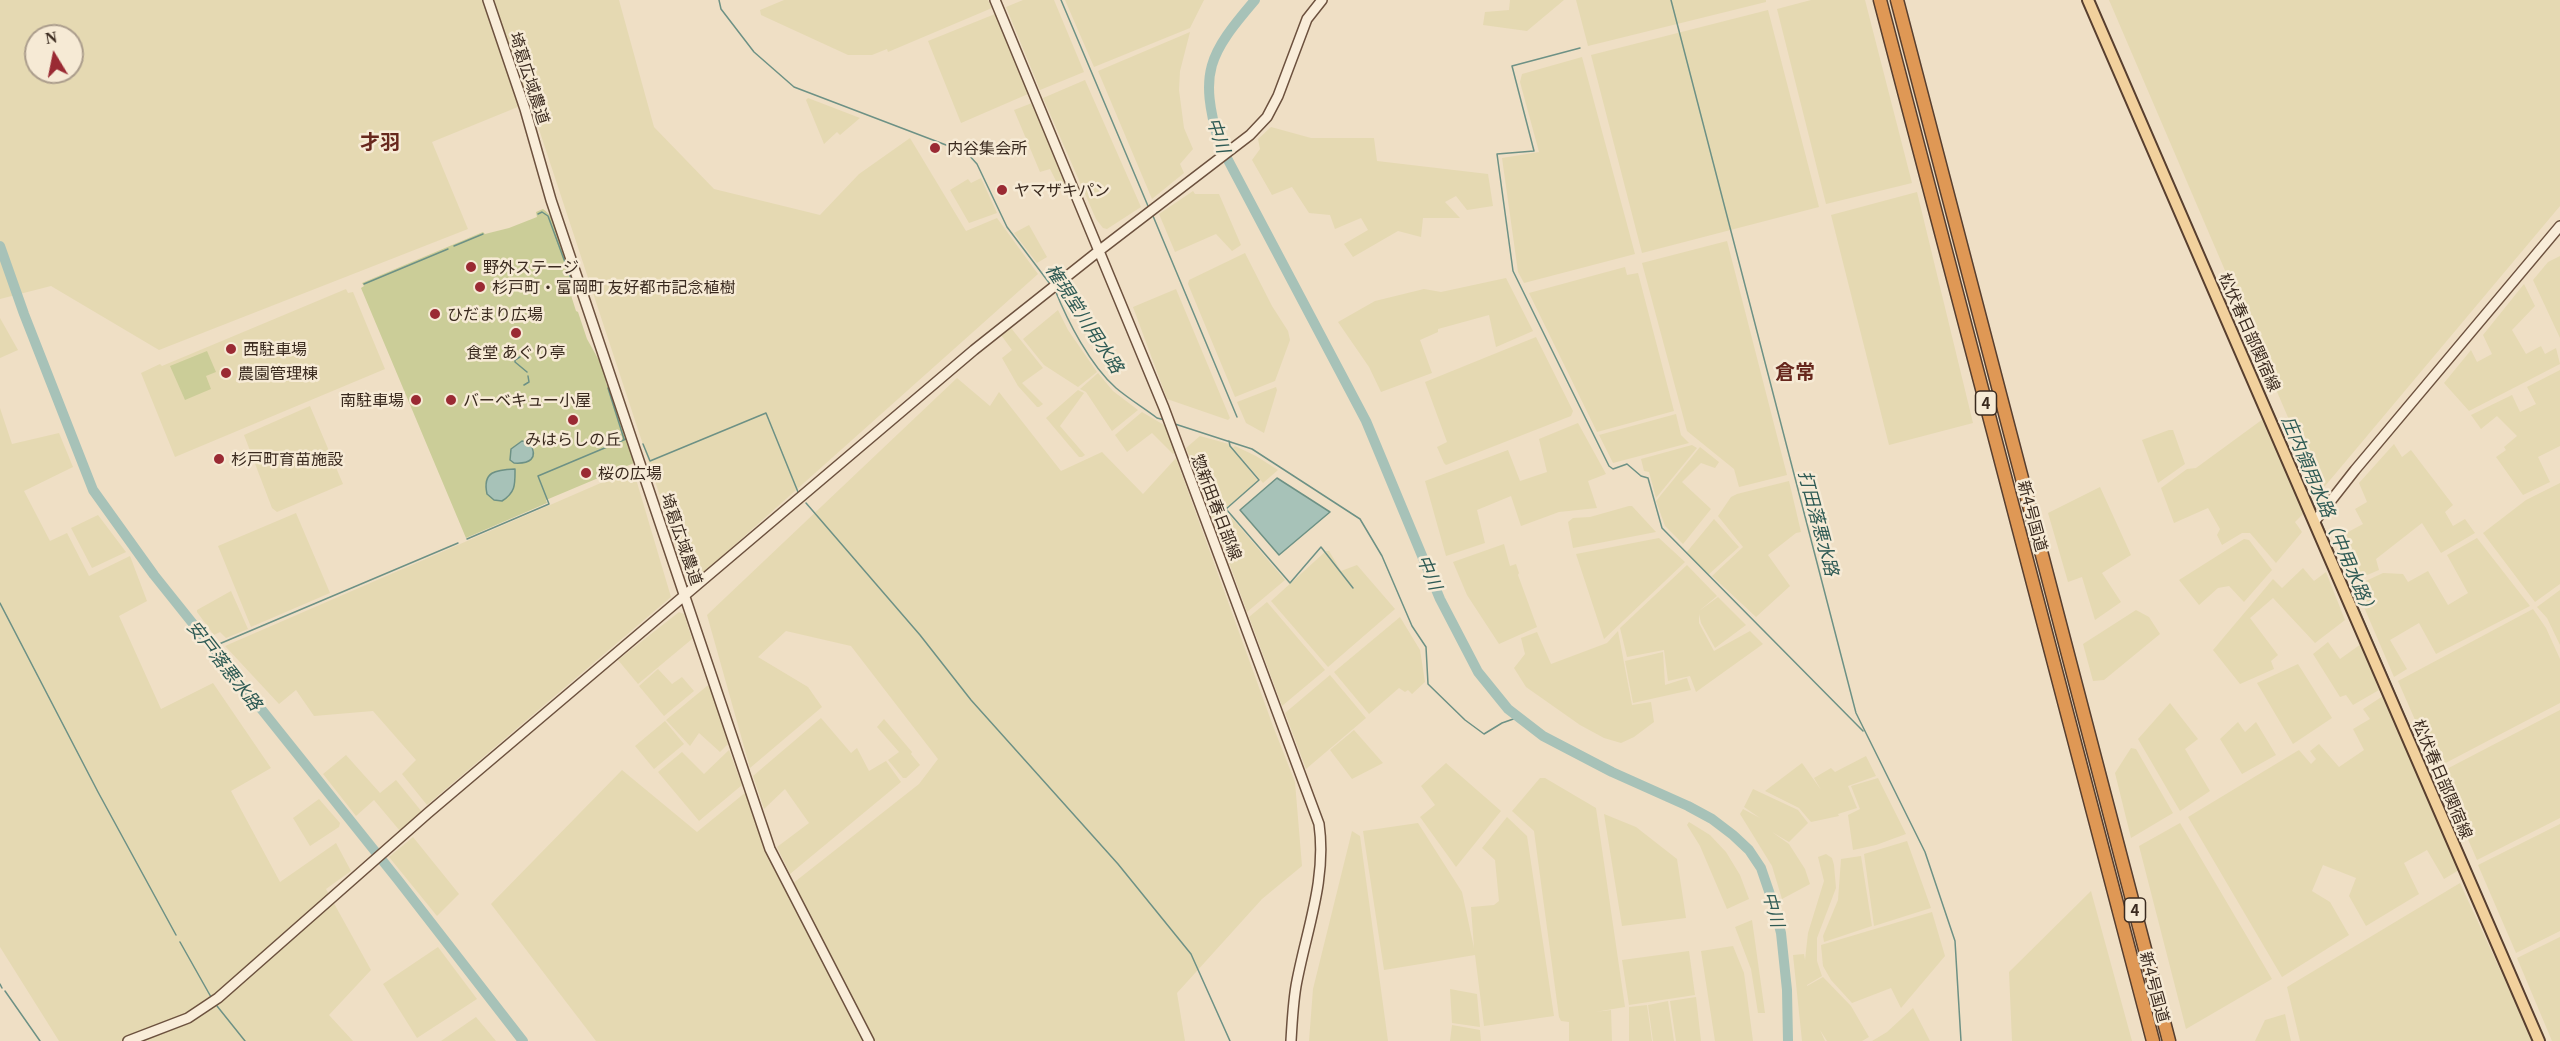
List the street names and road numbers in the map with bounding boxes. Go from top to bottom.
street label: 埼葛広域農道 [506,29,554,127]
street label: 松伏春日部関宿線 [2215,270,2285,394]
road number: 4 [1976,391,1996,415]
street label: 惣新田春日部線 [1188,451,1246,563]
street label: 新4号国道 [2014,478,2052,554]
street label: 埼葛広域農道 [657,490,707,588]
street label: 松伏春日部関宿線 [2409,716,2477,842]
road number: 4 [2124,898,2146,922]
street label: 新4号国道 [2136,949,2174,1025]

